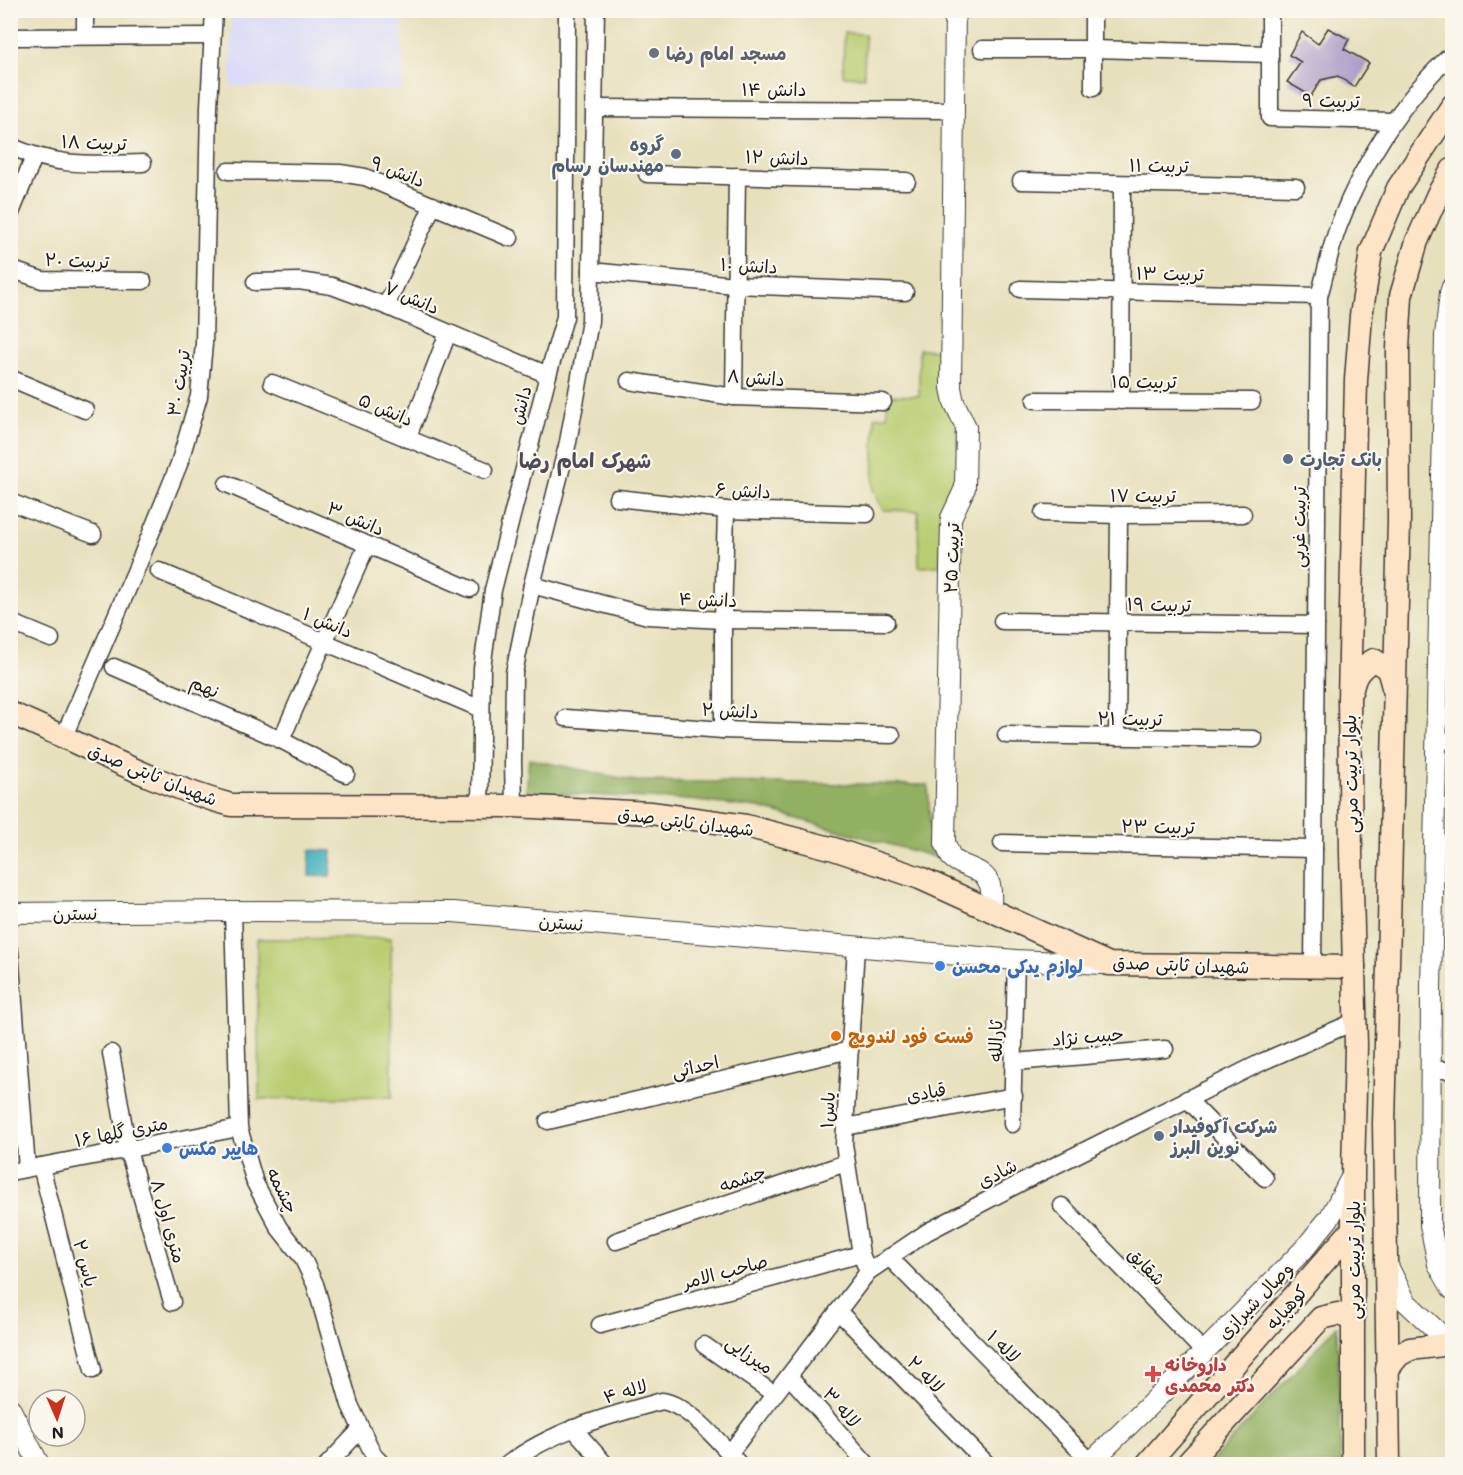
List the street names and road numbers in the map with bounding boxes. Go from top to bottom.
street label: دانش ۱۴ [742,77,806,101]
street label: تربیت ۹ [1302,87,1361,113]
street label: تربیت ۱۸ [61,129,128,155]
street label: دانش ۱۲ [745,144,809,170]
street label: دانش ۹ [367,150,429,192]
street label: تربیت ۱۱ [1129,152,1190,178]
street label: تربیت ۲۰ [44,247,110,273]
street label: دانش ۱۰ [720,252,778,278]
street label: تربیت ۱۳ [1136,260,1205,286]
street label: دانش ۷ [381,275,443,319]
street label: تربیت ۳۰ [161,347,195,418]
street label: دانش ۸ [727,363,785,391]
street label: تربیت ۱۵ [1111,369,1178,393]
street label: دانش [503,383,537,427]
street label: دانش ۵ [355,387,417,431]
street label: دانش ۶ [715,477,771,503]
street label: تربیت ۱۷ [1110,483,1177,507]
street label: تربیت غربی [1285,485,1311,568]
street label: دانش ۳ [324,495,388,541]
street label: تربیت ۲۵ [938,521,964,594]
street label: دانش ۴ [678,586,738,612]
street label: تربیت ۱۹ [1127,591,1192,617]
street label: دانش ۱ [300,601,356,643]
street label: نهم [185,669,223,706]
street label: دانش ۲ [701,697,759,723]
street label: تربیت ۲۱ [1097,705,1164,731]
street label: بلوار تربیت مربی [1337,714,1363,834]
street label: شهیدان ثابتی صدق [85,737,221,811]
street label: شهیدان ثابتی صدق [616,801,756,841]
street label: تربیت ۲۳ [1121,813,1196,839]
street label: نسترن [52,901,98,925]
street label: نسترن [538,908,584,936]
street label: شهیدان ثابتی صدق [1112,950,1250,978]
street label: ثارالله [983,1019,1007,1062]
street label: حبیب نژاد [1051,1021,1125,1051]
street label: احداثی [669,1049,721,1083]
street label: قبادی [904,1076,948,1108]
street label: یاس۱ [814,1091,840,1129]
street label: ۱۶ متری گلها [72,1110,170,1152]
street label: شادی [973,1153,1021,1193]
street label: چشمه [715,1159,769,1198]
street label: چشمه [261,1163,304,1217]
street label: ۸ متری اول [146,1176,192,1266]
street label: بلوار تربیت مربی [1341,1201,1365,1319]
street label: یاس ۲ [68,1237,104,1289]
street label: شقایق [1123,1242,1171,1290]
street label: صاحب الامر [678,1248,770,1294]
street label: وصال شیرازی [1212,1256,1298,1344]
street label: کوهپایه [1259,1279,1314,1335]
street label: لاله ۱ [982,1324,1026,1368]
street label: میرزایی [722,1329,778,1379]
street label: لاله ۲ [902,1350,950,1398]
street label: لاله ۴ [600,1373,650,1409]
street label: لاله ۳ [818,1382,866,1432]

